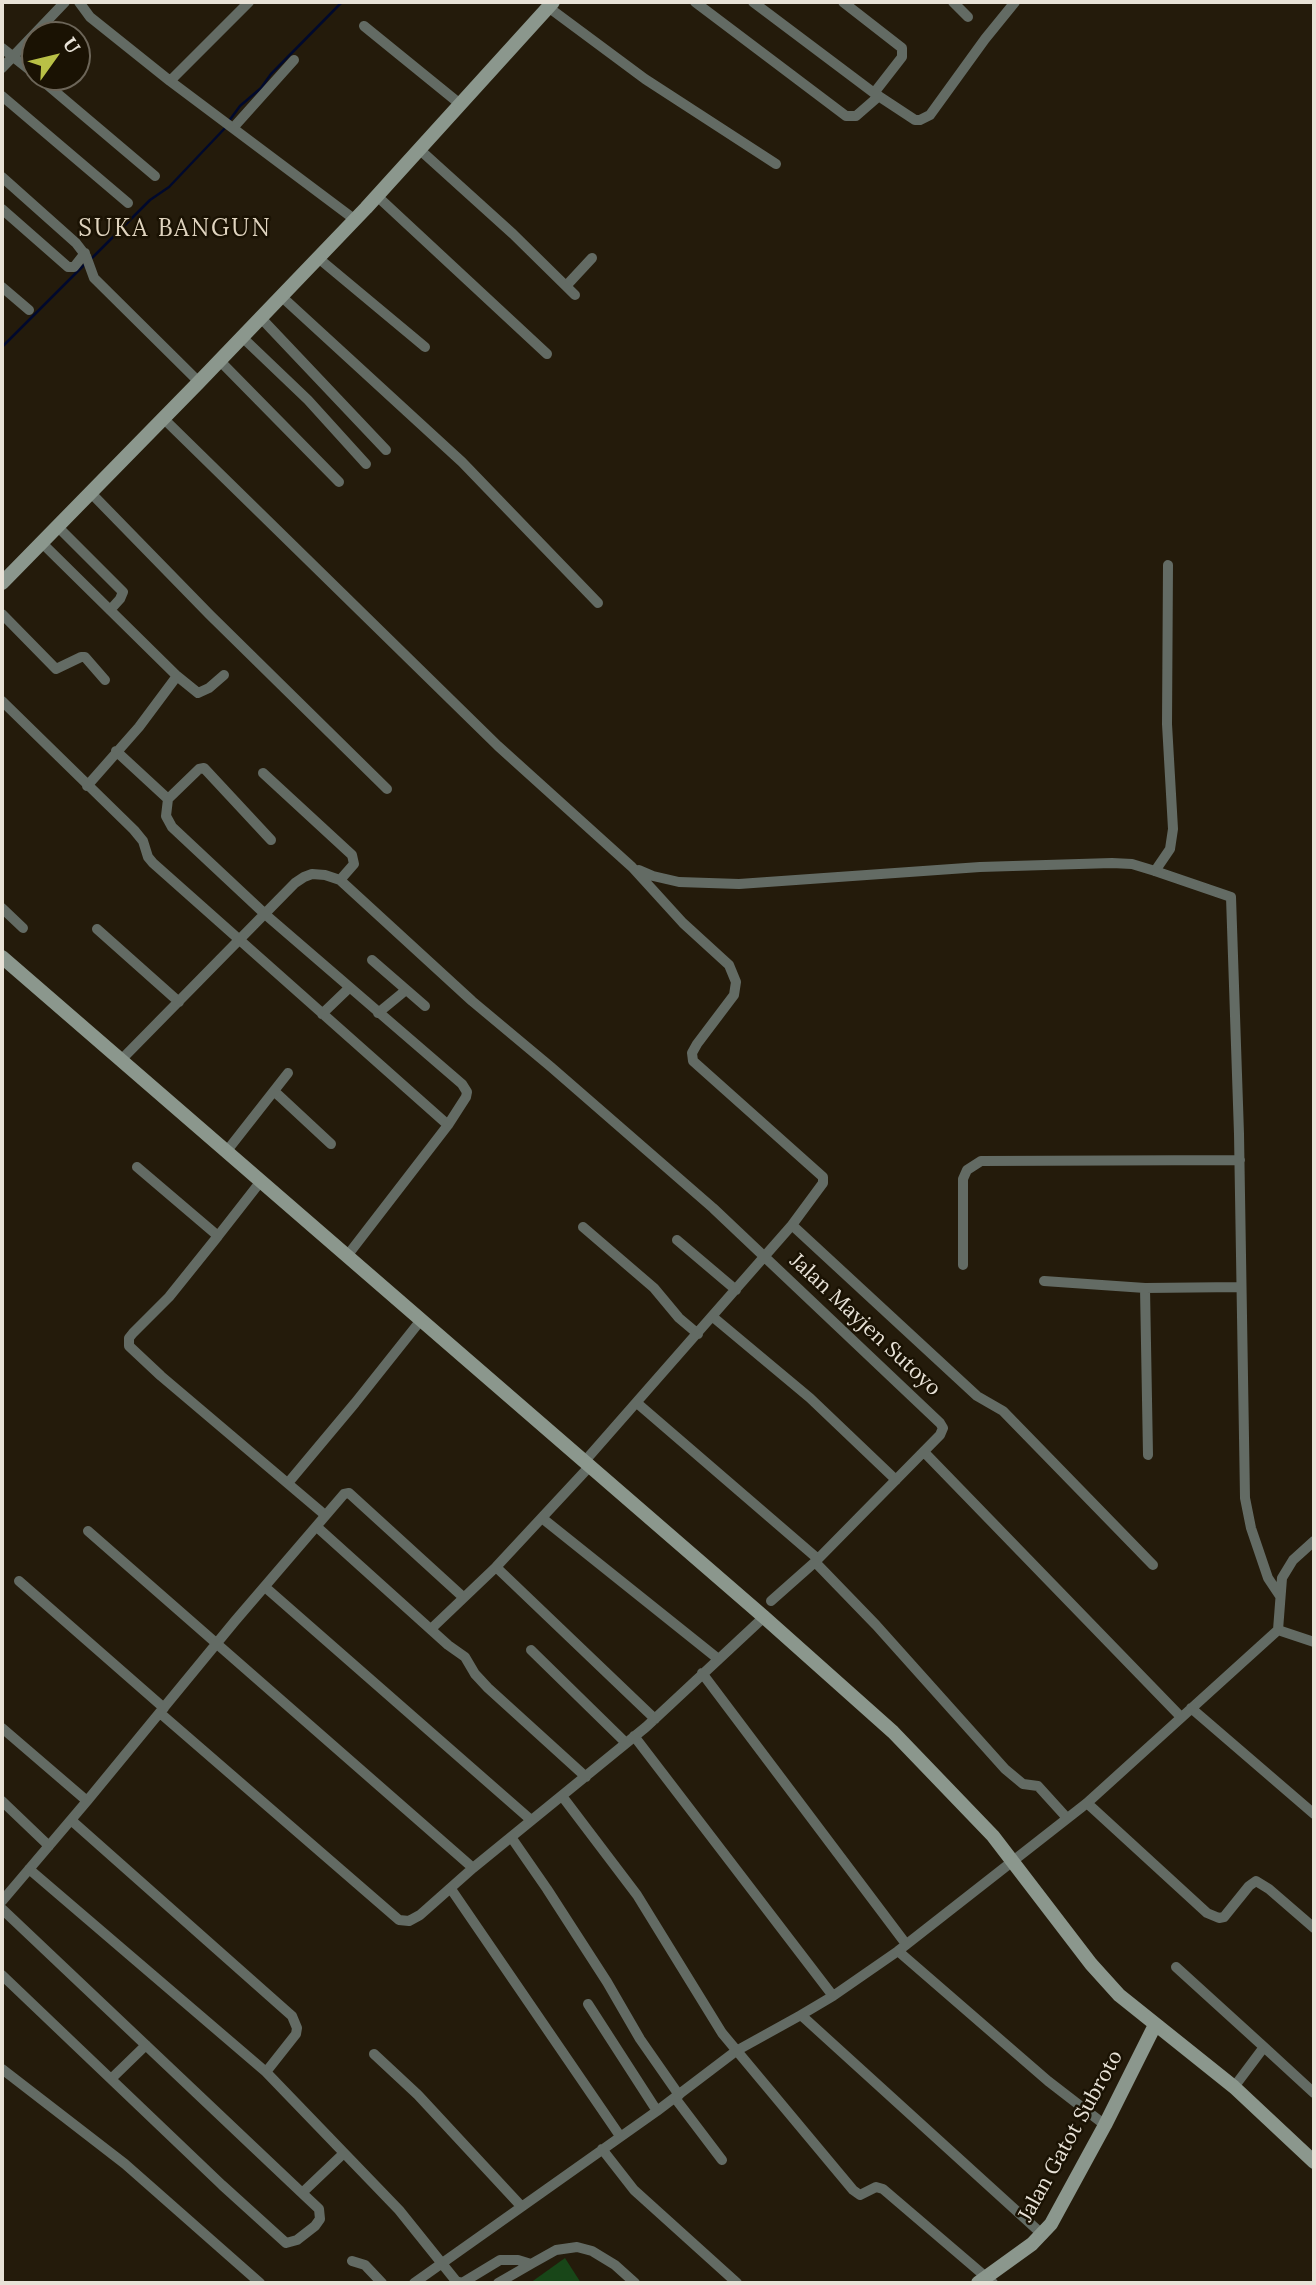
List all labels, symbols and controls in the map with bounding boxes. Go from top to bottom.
north arrow [21,21,91,91]
text: U [58,33,86,58]
district label: SUKA BANGUN [80,215,270,243]
street label: Jalan Mayjen Sutoyo [784,1249,946,1401]
street label: Jalan Gatot Subroto [1013,2046,1129,2226]

